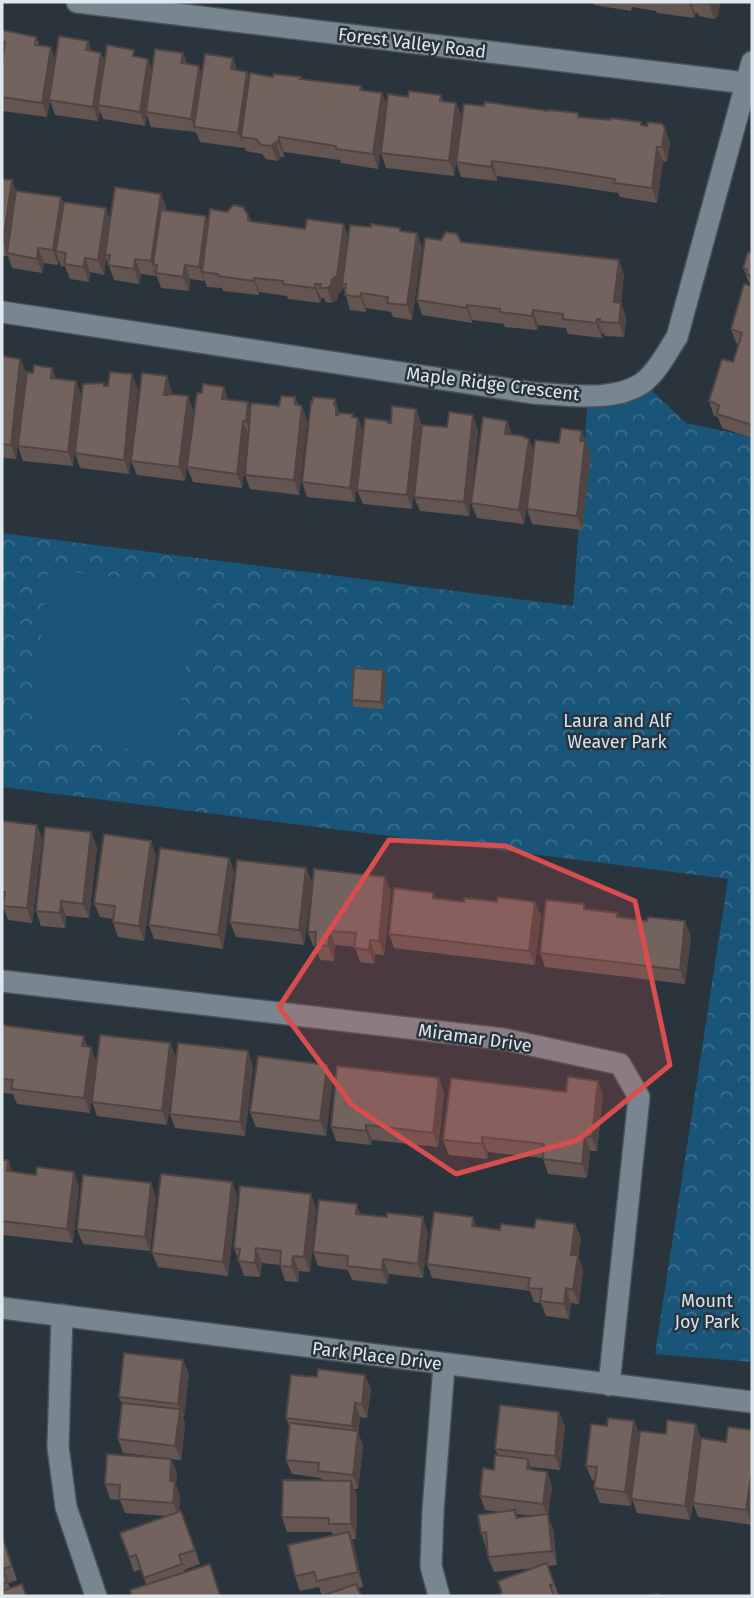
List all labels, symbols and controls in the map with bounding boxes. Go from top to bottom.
street label: Forest Valley Road [337,23,487,63]
street label: Maple Ridge Crescent [405,362,581,406]
park label: Laura and Alf Weaver Park [563,710,673,753]
street label: Miramar Drive [417,1019,533,1057]
park label: Mount Joy Park [675,1290,740,1333]
street label: Park Place Drive [311,1337,443,1375]

